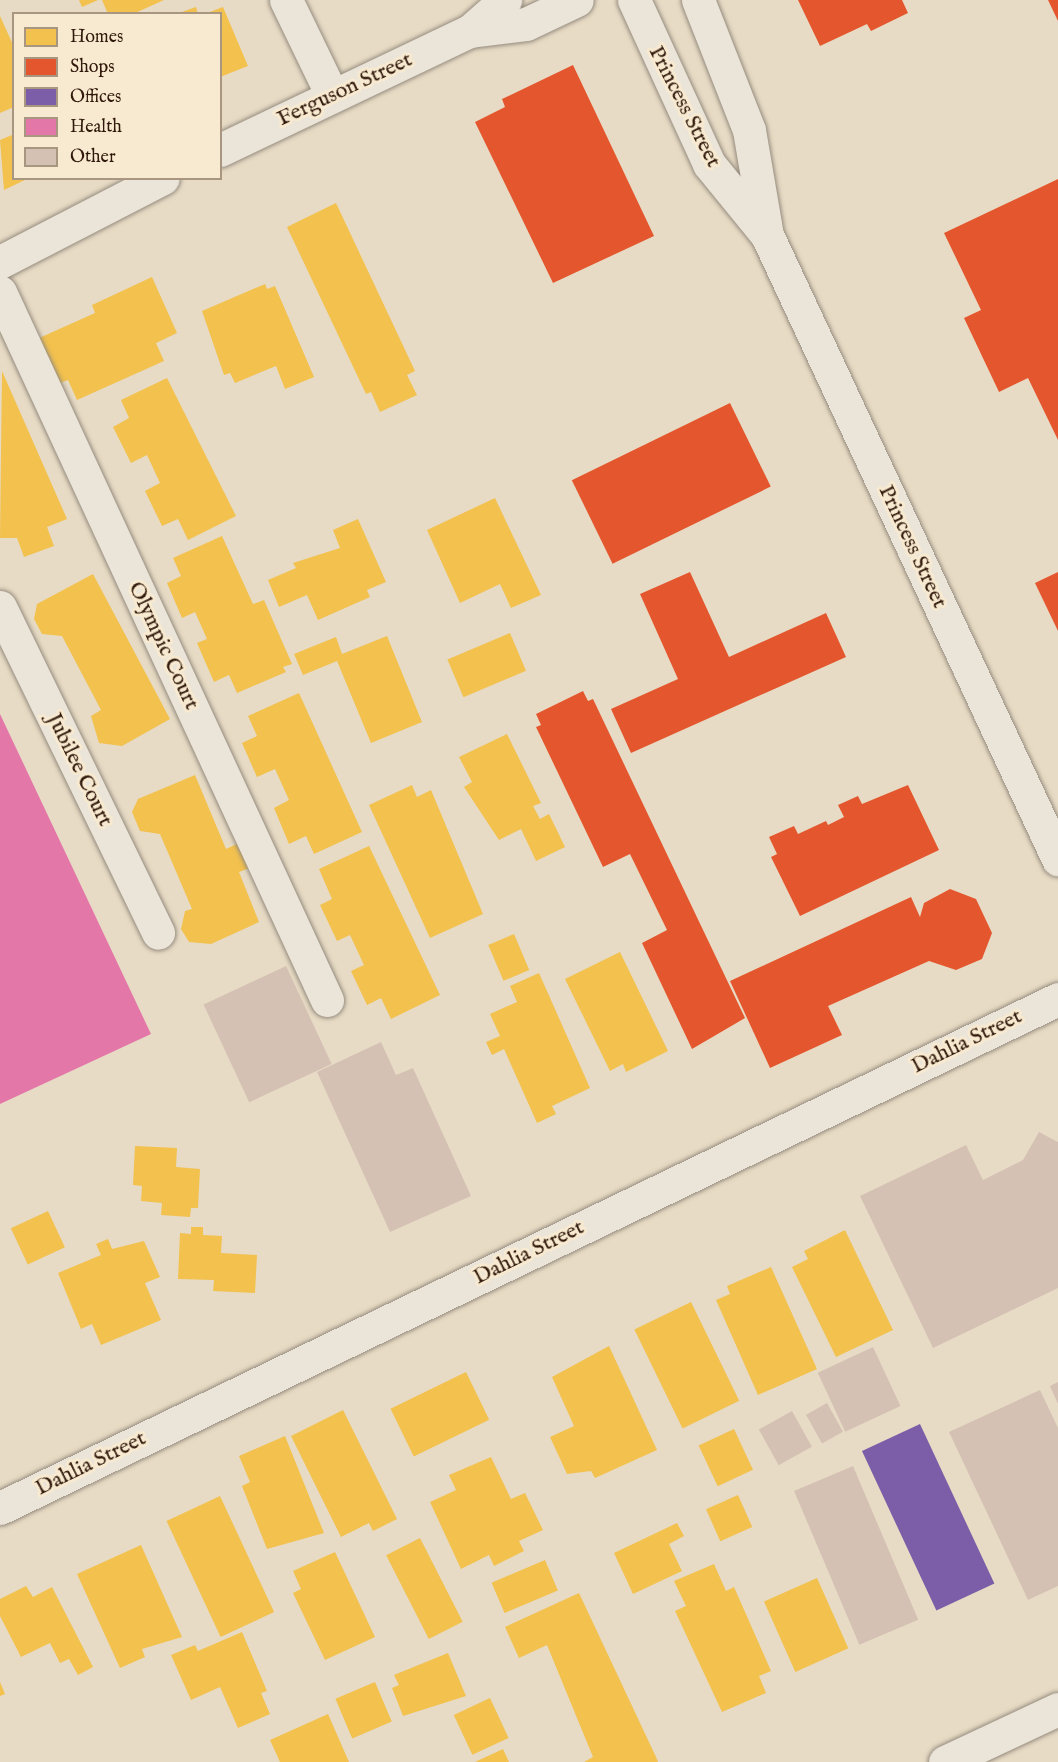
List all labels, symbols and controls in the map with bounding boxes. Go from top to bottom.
legend [12,12,222,180]
text: Homes [70,26,123,49]
street label: Princess Street [642,42,726,172]
street label: Ferguson Street [273,47,417,133]
text: Shops [70,56,115,79]
text: Offices [70,86,121,109]
text: Health [70,116,122,139]
text: Other [70,146,116,169]
street label: Princess Street [872,481,952,613]
street label: Olympic Court [122,578,204,714]
street label: Jubilee Court [40,709,118,831]
street label: Dahlia Street [907,1004,1027,1080]
street label: Dahlia Street [469,1215,589,1291]
street label: Dahlia Street [31,1426,151,1502]

